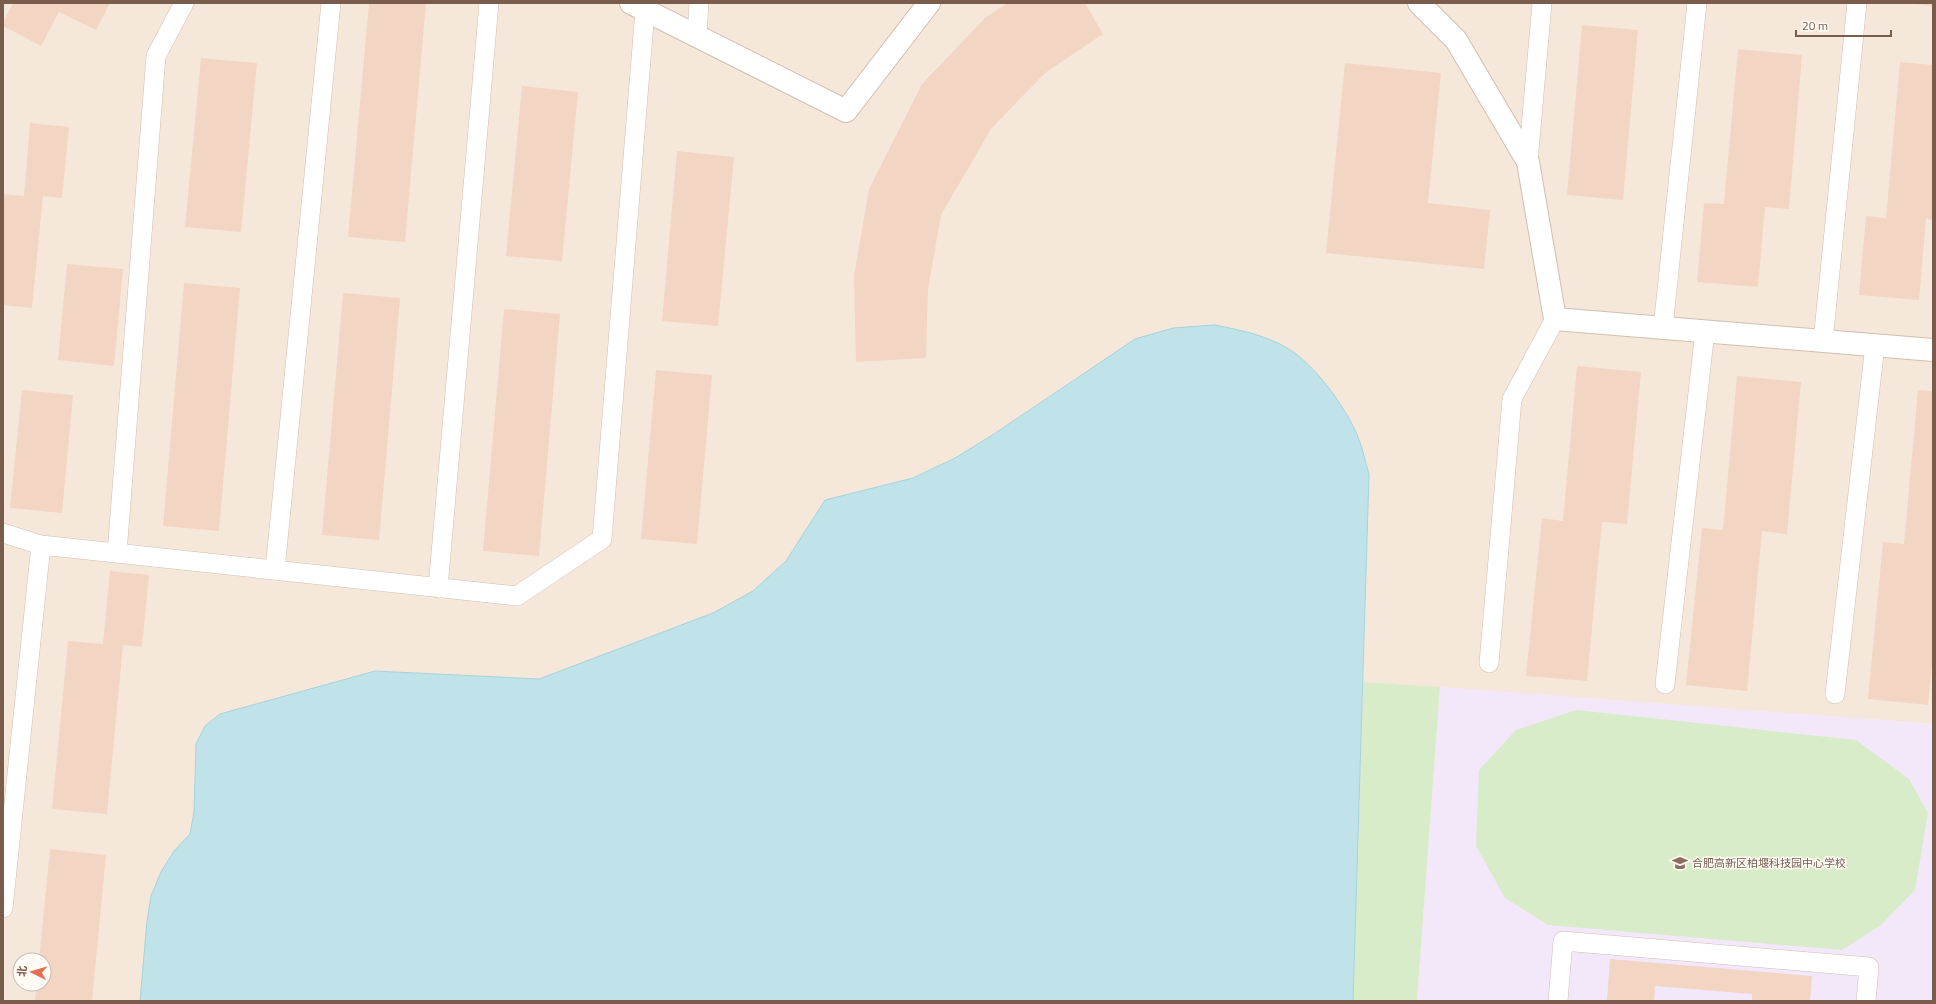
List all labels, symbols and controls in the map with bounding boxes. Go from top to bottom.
scale bar [1796,12,1891,38]
text: 20 m [1802,16,1828,35]
school or university icon: 合肥高新区柏堰科技园中心学校 [1671,854,1689,872]
place label: 合肥高新区柏堰科技园中心学校 [1692,855,1846,871]
north arrow [12,952,52,992]
text: 北 [14,965,30,977]

